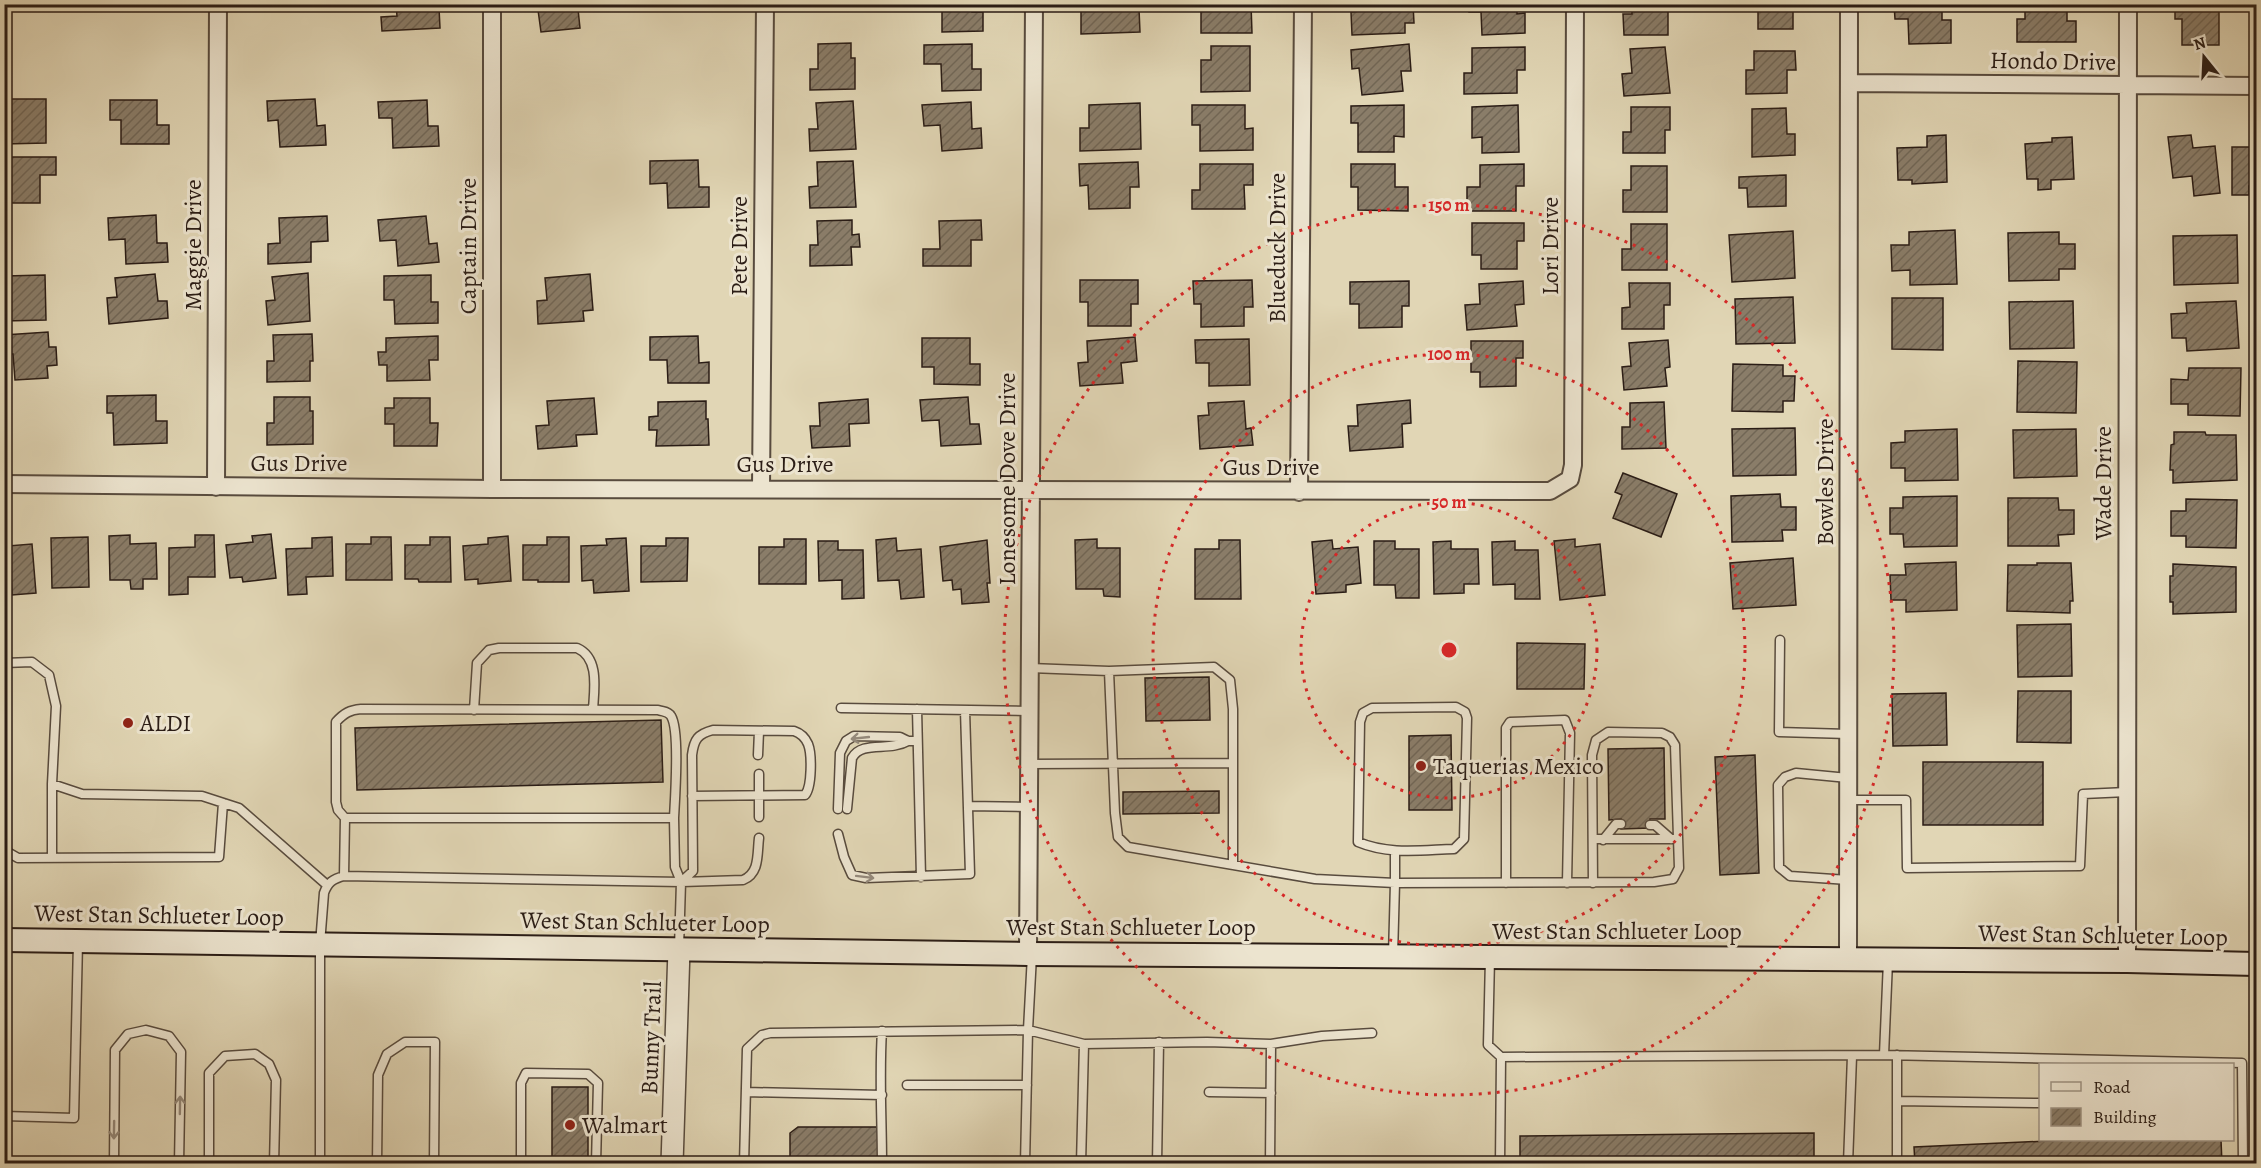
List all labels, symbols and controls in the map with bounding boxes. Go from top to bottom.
north arrow [2174,27,2234,87]
text: N [2191,31,2209,56]
street label: Hondo Drive [1990,44,2116,78]
street label: Blueduck Drive [1261,173,1293,323]
street label: Captain Drive [452,178,484,314]
street label: Maggie Drive [177,179,209,311]
text: 150 m [1428,193,1470,217]
street label: Pete Drive [723,196,755,296]
street label: Lori Drive [1534,197,1566,295]
text: 100 m [1428,342,1470,366]
street label: Lonesome Dove Drive [991,372,1023,586]
street label: Bowles Drive [1809,418,1841,546]
street label: Wade Drive [2087,426,2119,541]
street label: Gus Drive [251,447,347,479]
street label: Gus Drive [737,448,833,480]
street label: Gus Drive [1223,451,1319,483]
text: 50 m [1432,490,1466,514]
centre of rings [1439,640,1459,660]
place label: ALDI [139,707,191,739]
marker: ALDI [121,716,135,730]
one-way arrow [851,733,870,744]
place label: Taquerias Mexico [1433,750,1604,782]
marker: Taquerias Mexico [1414,759,1428,773]
one-way arrow [854,872,874,883]
street label: West Stan Schlueter Loop [33,897,284,933]
street label: West Stan Schlueter Loop [519,904,770,940]
street label: West Stan Schlueter Loop [1005,911,1256,943]
street label: West Stan Schlueter Loop [1491,915,1742,947]
street label: West Stan Schlueter Loop [1977,917,2228,953]
street label: Bunny Trail [633,980,669,1095]
legend [2039,1063,2234,1141]
text: Road [2093,1075,2131,1099]
one-way arrow [174,1096,186,1116]
text: Building [2093,1105,2157,1129]
place label: Walmart [581,1109,668,1141]
marker: Walmart [563,1118,577,1132]
one-way arrow [108,1119,120,1139]

